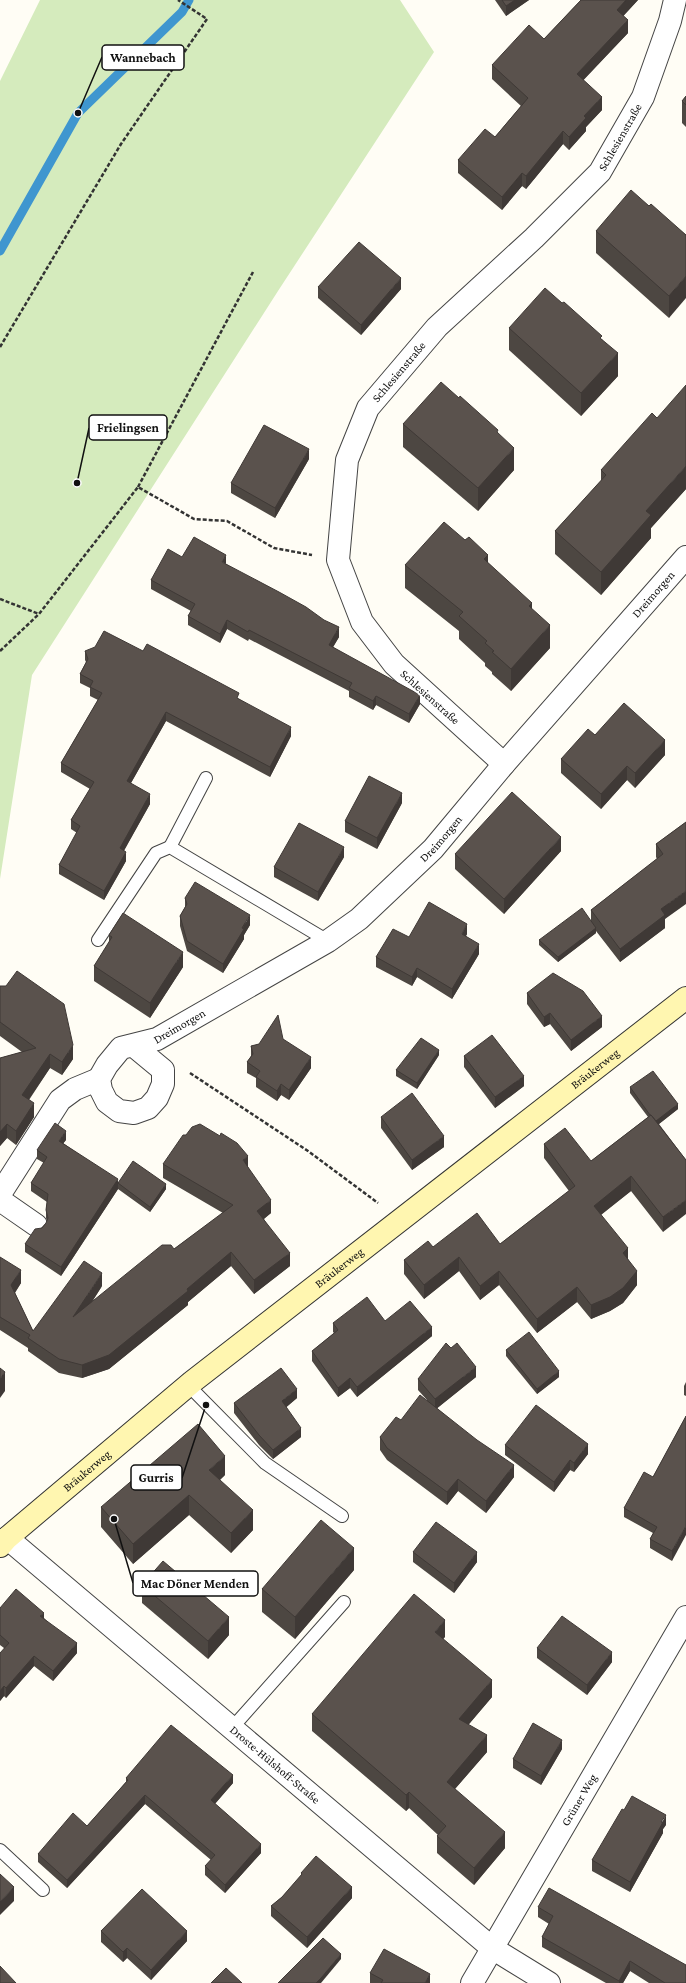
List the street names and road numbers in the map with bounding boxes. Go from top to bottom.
street label: Schlesienstraße [595,101,645,173]
street label: Schlesienstraße [369,339,429,405]
street label: Dreimorgen [629,568,678,620]
street label: Schlesienstraße [397,667,463,727]
street label: Dreimorgen [417,812,465,865]
street label: Dreimorgen [151,1005,208,1047]
street label: Bräukerweg [568,1045,622,1092]
street label: Bräukerweg [312,1244,366,1291]
street label: Bräukerweg [60,1447,113,1495]
street label: Droste-Hülshoff-Straße [227,1723,323,1807]
street label: Grüner Weg [558,1771,600,1829]

